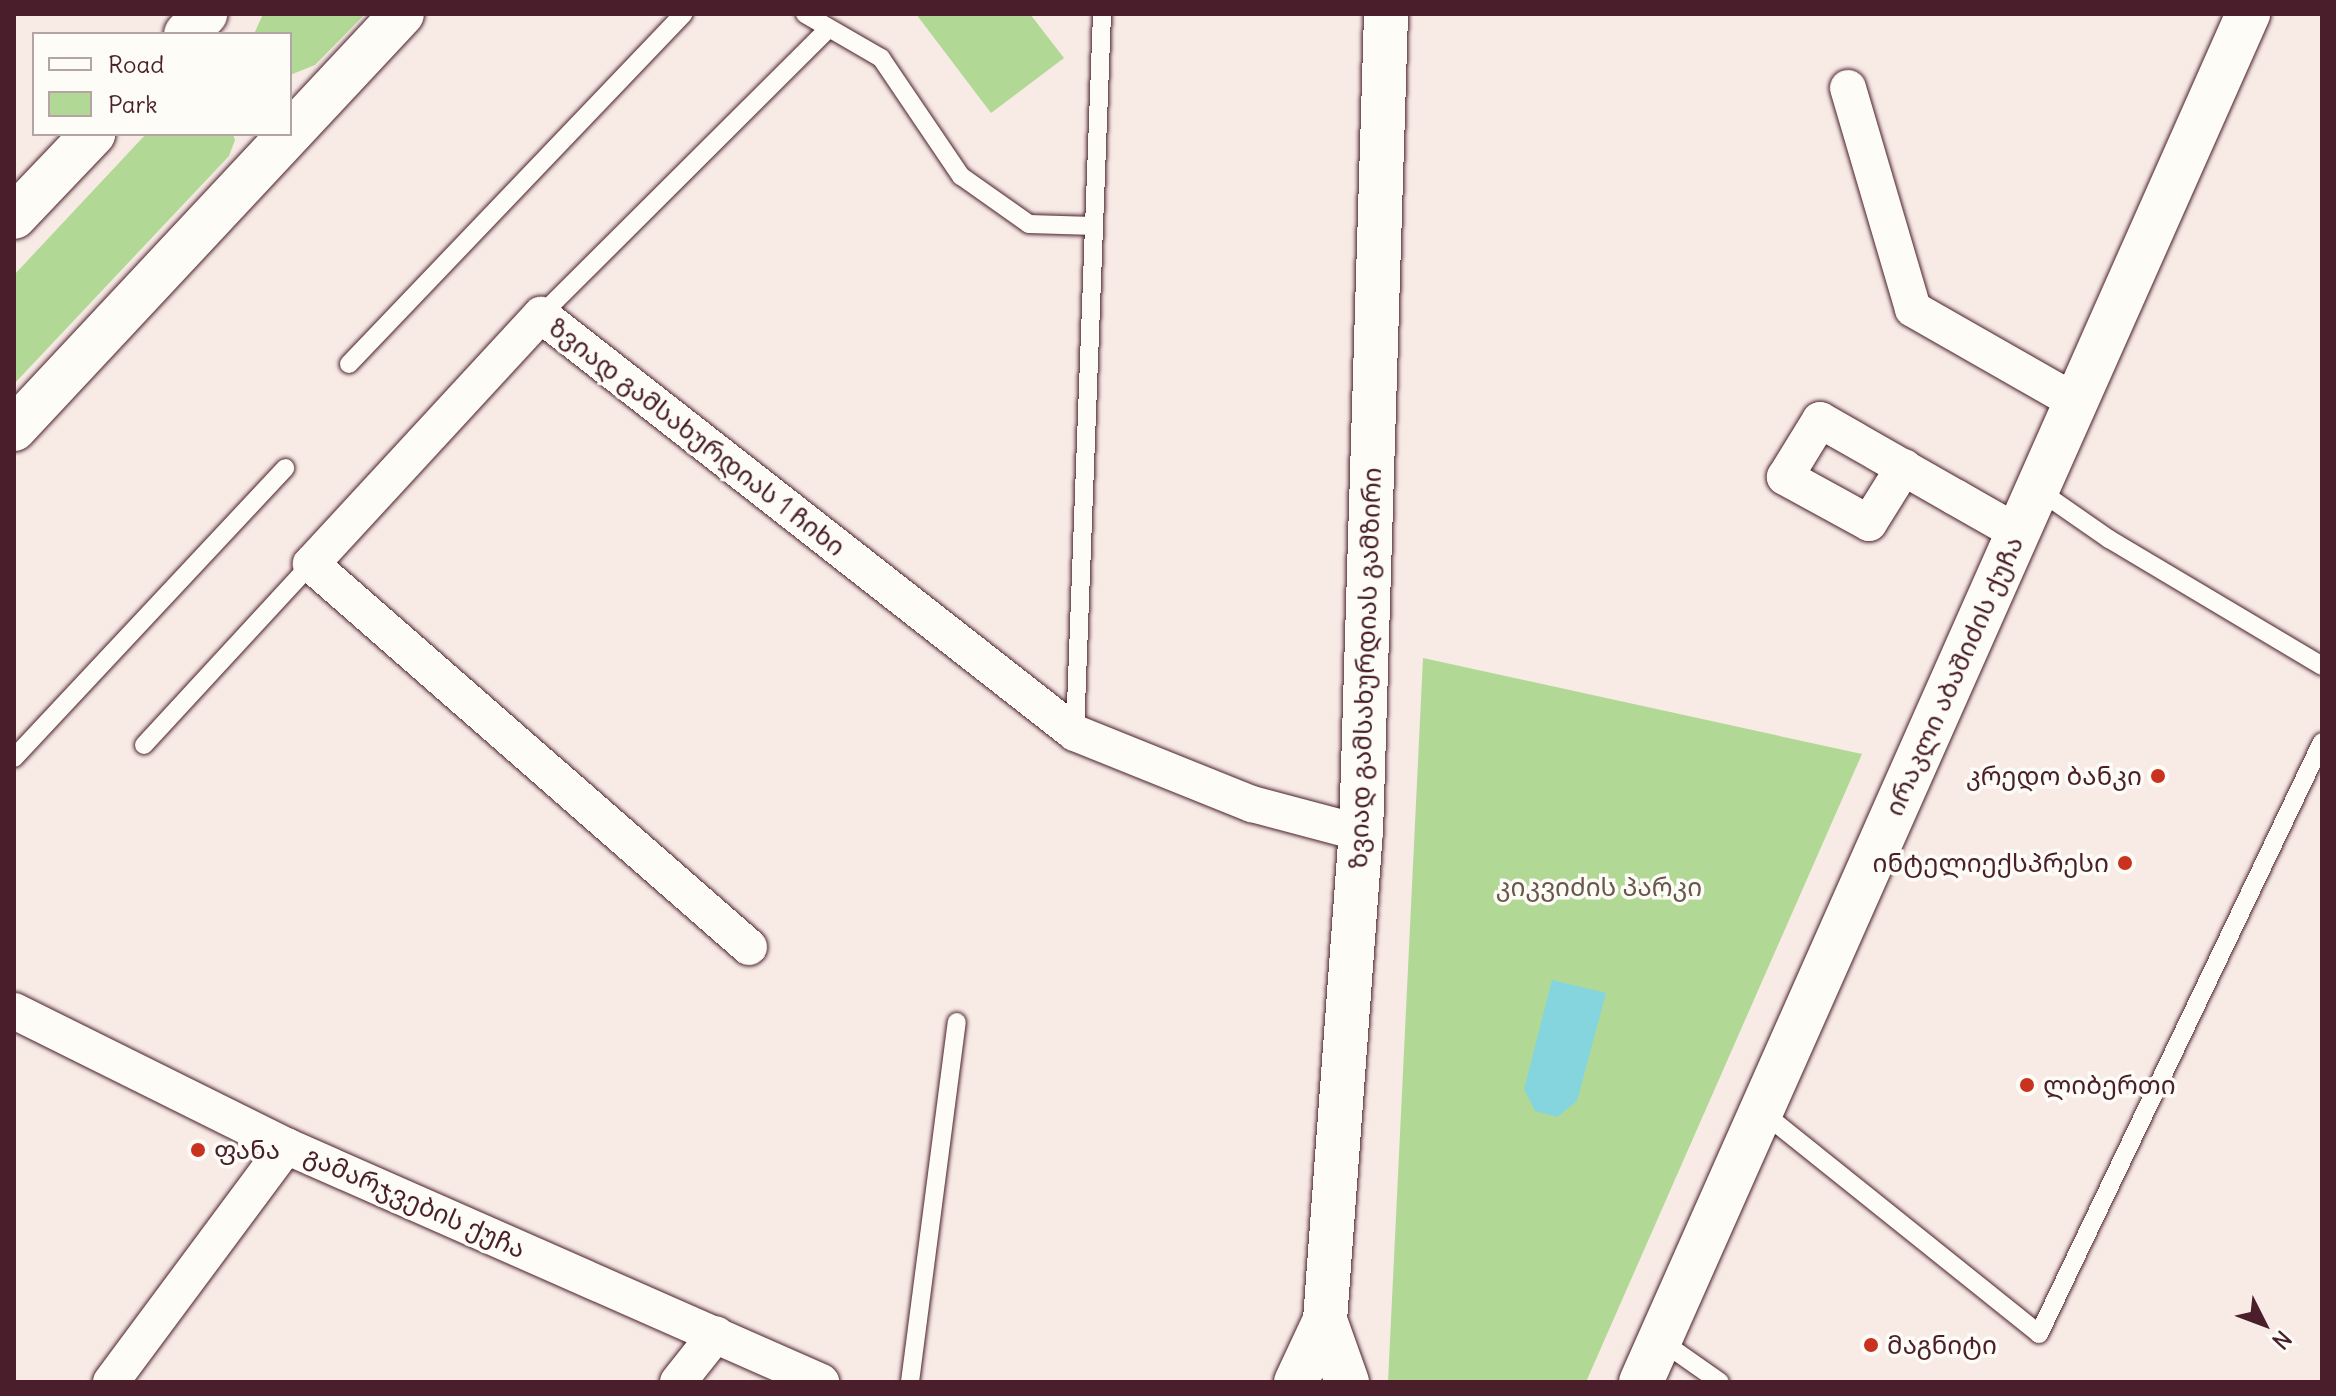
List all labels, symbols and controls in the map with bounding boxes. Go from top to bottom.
legend [32,32,292,136]
text: Road [108,49,164,79]
text: Park [108,89,158,119]
street label: ზვიად გამსახურდიას 1 ჩიხი [543,312,851,562]
street label: ზვიად გამსახურდიას გამზირი [1342,467,1388,869]
street label: ირაკლი აბაშიძის ქუჩა [1878,532,2030,820]
place label: კრედო ბანკი [1966,760,2142,792]
marker: კრედო ბანკი [2149,767,2167,785]
place label: ინტელიექსპრესი [1873,847,2109,879]
marker: ინტელიექსპრესი [2116,854,2134,872]
park label: კიკვიძის პარკი [1496,871,1702,903]
place label: ლიბერთი [2043,1069,2176,1101]
marker: ლიბერთი [2018,1076,2036,1094]
place label: ფანა [214,1134,280,1166]
street label: გამარჯვების ქუჩა [300,1139,530,1265]
marker: ფანა [189,1141,207,1159]
north arrow [2224,1284,2304,1364]
text: N [2266,1325,2297,1355]
place label: მაგნიტი [1887,1329,1997,1361]
marker: მაგნიტი [1862,1336,1880,1354]

